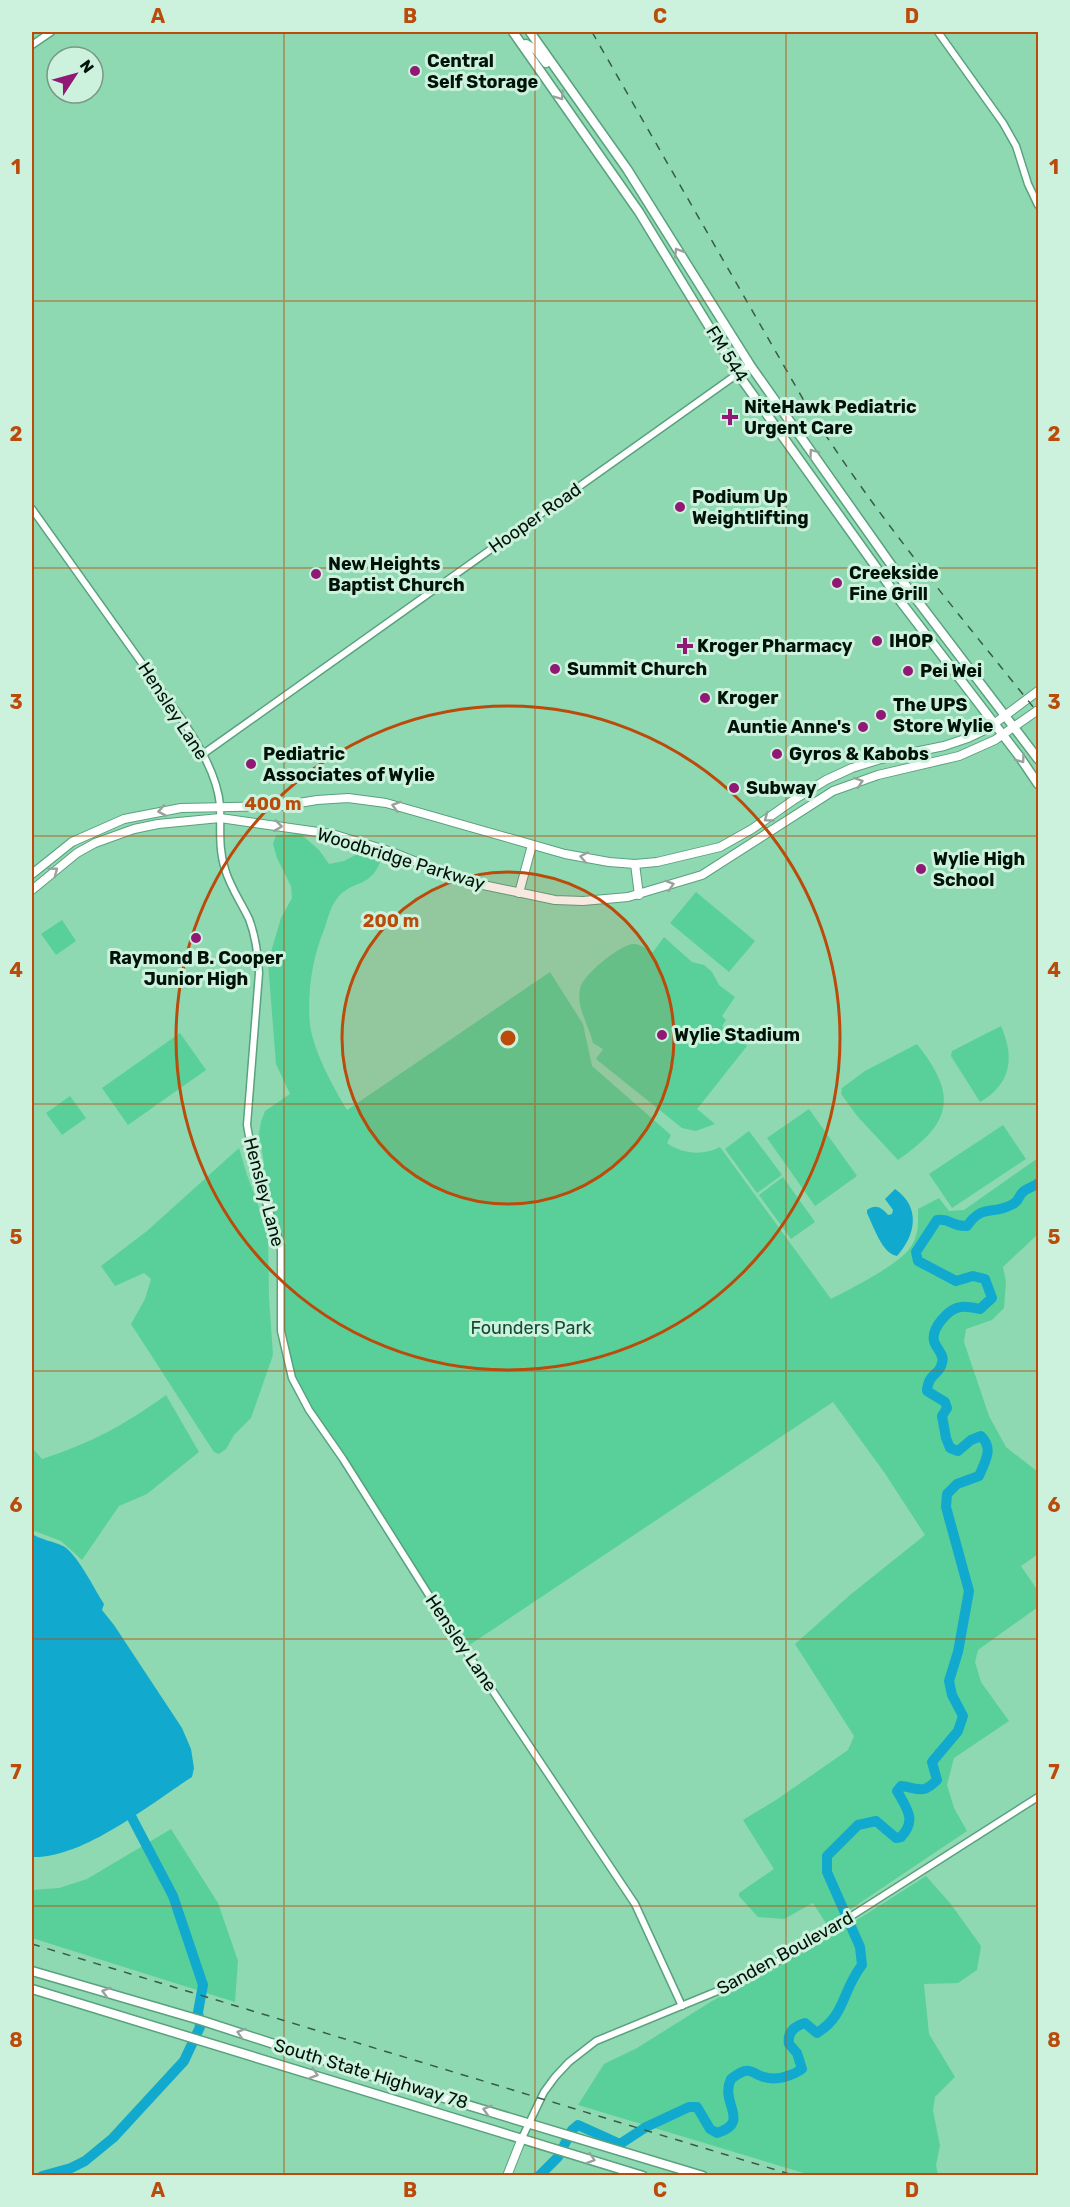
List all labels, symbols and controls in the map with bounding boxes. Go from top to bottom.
text: A [151,4,166,28]
text: B [403,4,417,28]
text: C [653,4,667,28]
text: D [905,4,919,28]
north arrow [45,45,105,105]
place label: Central Self Storage [427,50,539,93]
text: N [76,56,98,77]
marker: Central Self Storage [408,64,422,78]
one-way arrow [553,89,564,100]
text: 1 [11,155,21,179]
text: 1 [1049,155,1059,179]
one-way arrow [675,247,686,258]
street label: FM 544 [701,322,753,386]
place label: NiteHawk Pediatric Urgent Care [744,396,917,439]
marker: NiteHawk Pediatric Urgent Care [721,408,739,426]
text: 2 [10,422,23,446]
text: 2 [1048,422,1061,446]
one-way arrow [809,448,820,459]
street label: Hooper Road [485,478,585,558]
place label: Podium Up Weightlifting [692,486,809,529]
marker: Podium Up Weightlifting [673,500,687,514]
place label: New Heights Baptist Church [328,553,465,596]
place label: Creekside Fine Grill [849,562,939,605]
marker: New Heights Baptist Church [309,567,323,581]
marker: Creekside Fine Grill [830,576,844,590]
place label: IHOP [889,630,933,652]
marker: IHOP [870,634,884,648]
place label: Kroger Pharmacy [697,635,853,657]
marker: Kroger Pharmacy [678,639,692,653]
street label: Hensley Lane [133,658,213,764]
place label: Summit Church [567,658,707,680]
place label: Pei Wei [920,660,982,682]
marker: Summit Church [548,662,562,676]
marker: Pei Wei [901,664,915,678]
place label: Kroger [717,687,778,709]
text: 3 [9,690,23,714]
text: 3 [1047,690,1061,714]
marker: Kroger [698,691,712,705]
place label: The UPS Store Wylie [893,694,994,737]
marker: The UPS Store Wylie [874,708,888,722]
place label: Auntie Anne's [727,716,851,738]
marker: Auntie Anne's [856,720,870,734]
place label: Pediatric Associates of Wylie [263,743,435,786]
place label: Gyros & Kabobs [789,743,929,765]
marker: Gyros & Kabobs [770,747,784,761]
one-way arrow [1014,753,1025,764]
marker: Pediatric Associates of Wylie [244,757,258,771]
place label: Subway [746,777,817,799]
one-way arrow [853,777,864,789]
marker: Subway [727,781,741,795]
text: 400 m [244,793,302,815]
one-way arrow [391,801,402,813]
one-way arrow [157,804,167,817]
one-way arrow [763,811,774,822]
one-way arrow [273,819,283,832]
street label: Woodbridge Parkway [314,823,488,895]
place label: Wylie High School [933,848,1025,891]
one-way arrow [579,851,589,864]
marker: Wylie High School [914,862,928,876]
one-way arrow [47,867,58,878]
one-way arrow [664,880,675,892]
text: 200 m [363,910,419,932]
marker: Raymond B. Cooper Junior High [189,931,203,945]
place label: Raymond B. Cooper Junior High [109,947,283,990]
text: 4 [9,958,23,982]
text: 4 [1047,958,1061,982]
place label: Wylie Stadium [674,1024,800,1046]
centre of rings [498,1028,518,1048]
marker: Wylie Stadium [655,1028,669,1042]
street label: Hensley Lane [239,1135,289,1249]
text: 5 [10,1225,23,1249]
text: 5 [1048,1225,1061,1249]
park label: Founders Park [470,1317,592,1339]
text: 6 [9,1493,23,1517]
text: 6 [1047,1493,1061,1517]
street label: Hensley Lane [421,1590,501,1696]
text: 7 [10,1760,22,1784]
text: 7 [1048,1760,1060,1784]
street label: Sanden Boulevard [713,1906,857,2000]
one-way arrow [101,1987,112,1999]
text: 8 [9,2028,23,2052]
one-way arrow [236,2028,247,2040]
text: 8 [1047,2028,1061,2052]
street label: South State Highway 78 [271,2034,471,2114]
one-way arrow [308,2067,319,2079]
one-way arrow [482,2105,493,2117]
one-way arrow [585,2152,596,2164]
text: A [151,2178,166,2202]
text: B [403,2178,417,2202]
text: C [653,2178,667,2202]
text: D [905,2178,919,2202]

